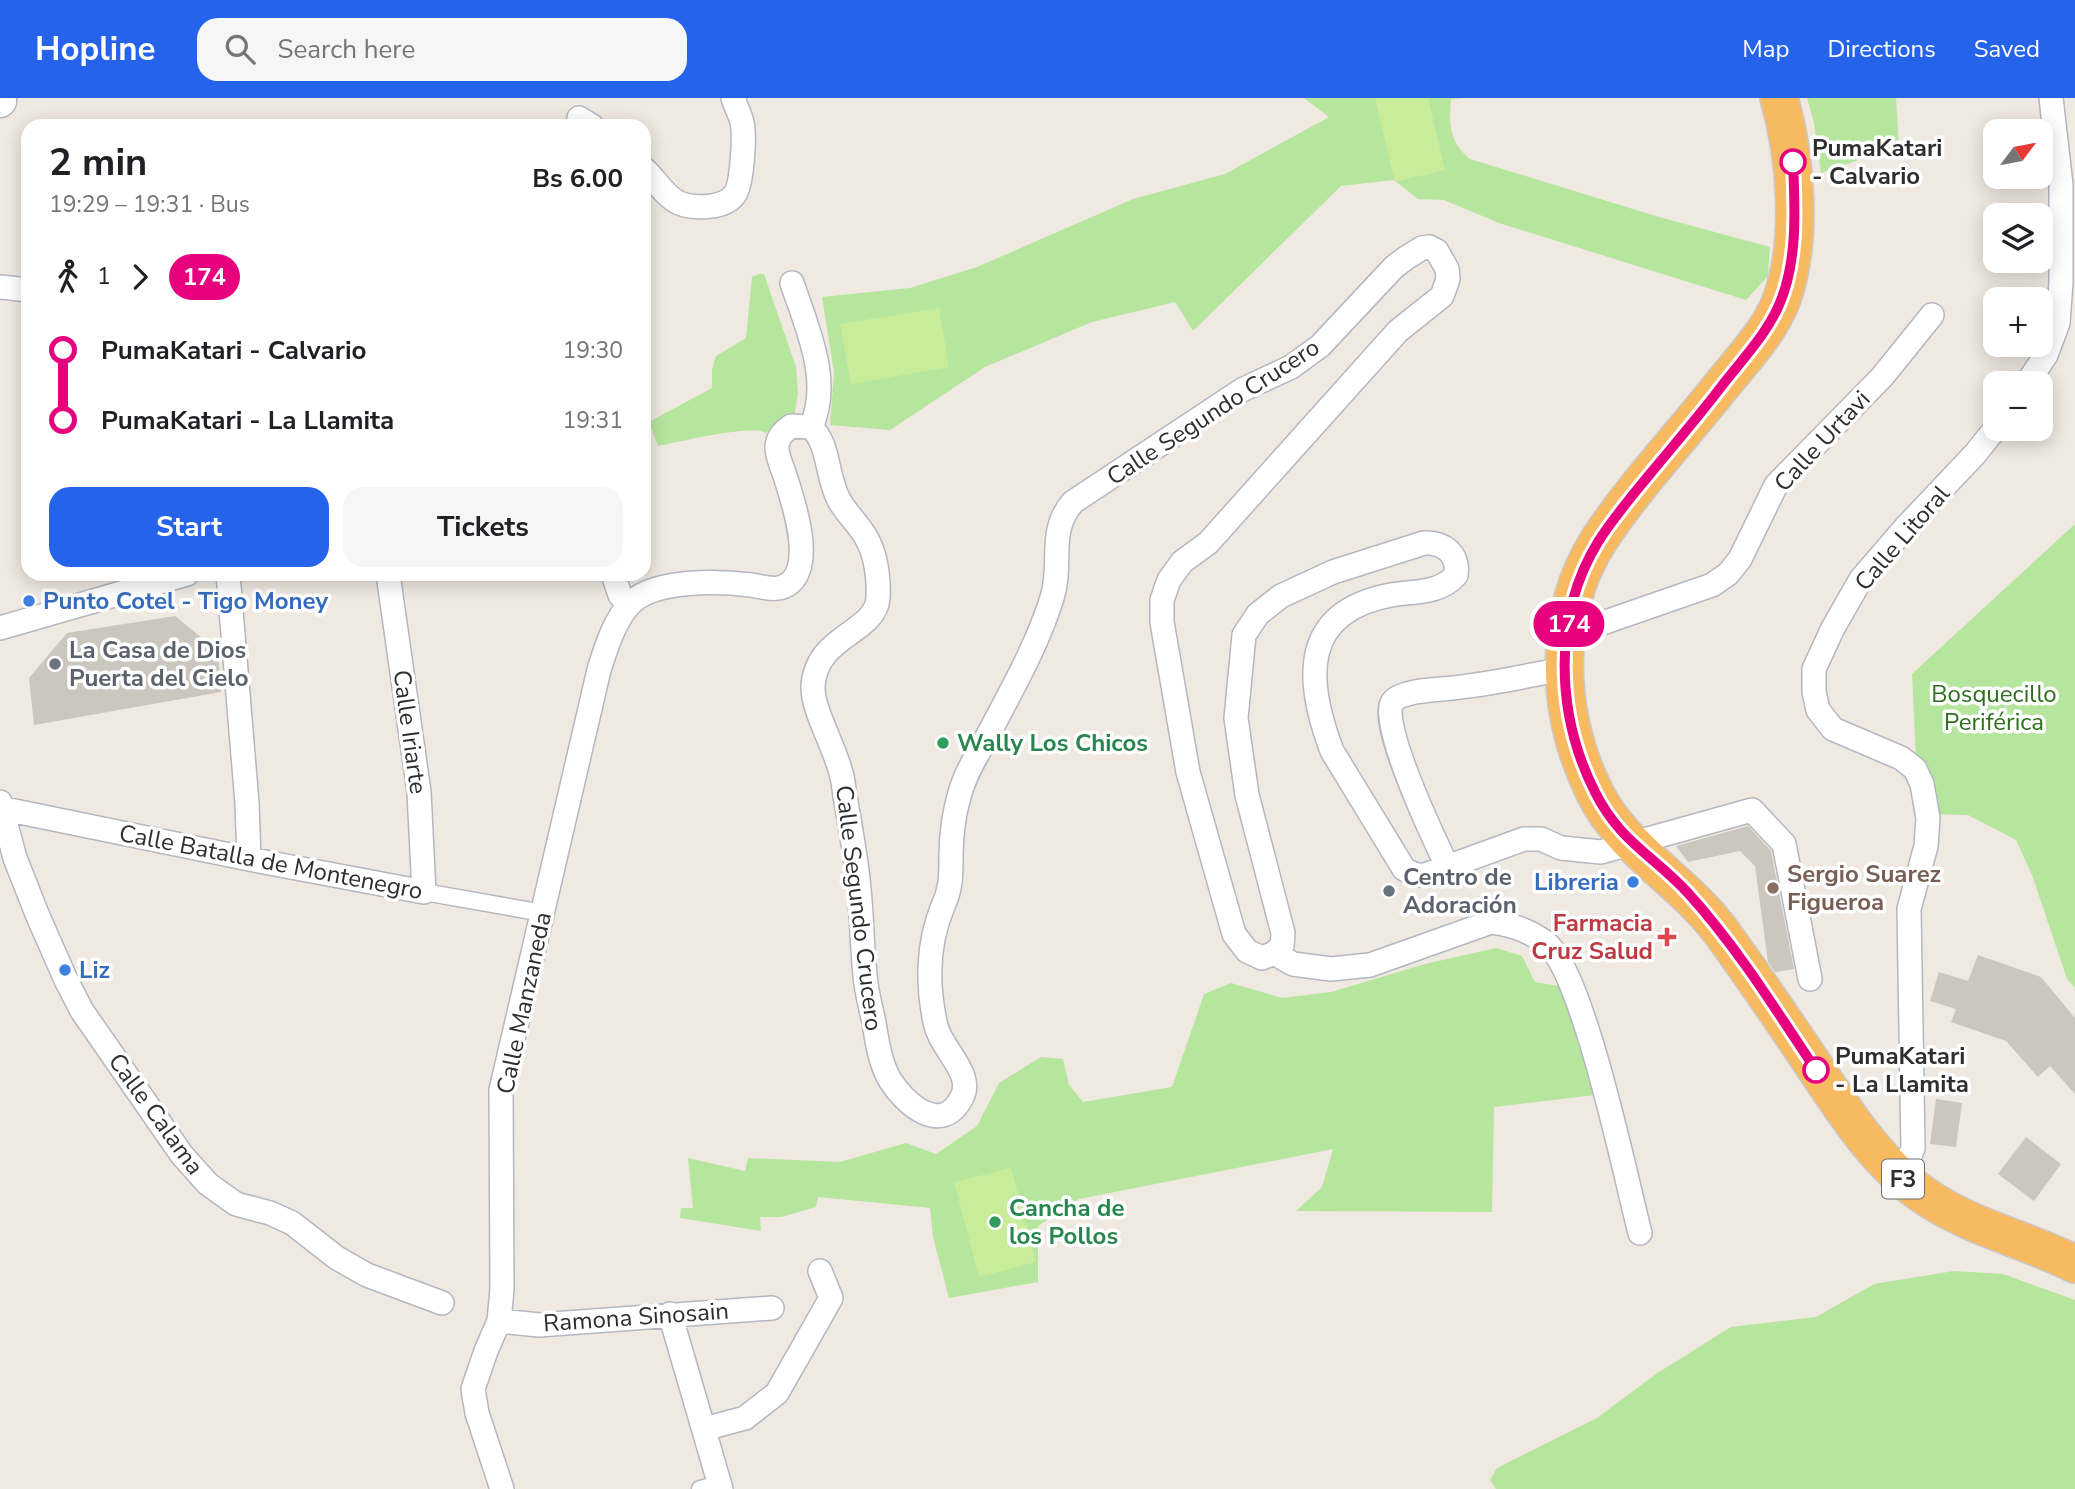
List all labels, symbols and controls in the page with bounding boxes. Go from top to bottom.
search box [197,18,687,81]
text: Hopline [35,27,155,72]
icon: search [221,30,259,68]
text: Search here [277,32,415,67]
text: Map [1742,33,1789,65]
text: Directions [1827,33,1936,65]
text: Saved [1974,33,2040,65]
north arrow [1983,119,2053,189]
map controls [1983,119,2053,441]
place label: PumaKatari - Calvario [1812,132,1942,192]
text: 2 min [49,137,147,188]
marker: PumaKatari - Calvario [1780,149,1806,175]
text: Bs 6.00 [532,161,623,196]
text: 19:29 – 19:31 · Bus [49,189,250,220]
button: layers [1983,203,2053,273]
icon: walk [49,258,87,296]
icon: forward [121,258,159,296]
text: 1 [97,261,111,292]
text: 174 [183,261,226,293]
button: + [1983,287,2053,357]
street label: Calle Segundo Crucero [1101,331,1325,493]
text: PumaKatari - Calvario [101,333,367,368]
text: 19:30 [563,335,623,366]
button: − [1983,371,2053,441]
street label: Calle Urtavi [1767,384,1877,498]
text: PumaKatari - La Llamita [101,403,394,438]
text: 19:31 [563,405,623,436]
street label: Calle Litoral [1847,478,1957,598]
button: Start [49,487,329,567]
button: Tickets [343,487,623,567]
place label: Punto Cotel - Tigo Money [43,585,328,617]
marker: Punto Cotel - Tigo Money [21,593,37,609]
line badge: 174 [1529,601,1609,647]
text: 174 [1547,608,1591,640]
place label: La Casa de Dios Puerta del Cielo [69,634,249,694]
marker: La Casa de Dios Puerta del Cielo [47,656,63,672]
street label: Calle Iriarte [385,668,435,796]
park label: Bosquecillo Periférica [1931,678,2057,738]
place label: Wally Los Chicos [957,727,1148,759]
marker: Wally Los Chicos [935,735,951,751]
street label: Calle Segundo Crucero [828,783,890,1033]
street label: Calle Batalla de Montenegro [117,817,425,907]
place label: Sergio Suarez Figueroa [1787,858,1941,918]
place label: Centro de Adoración [1403,861,1517,921]
place label: Libreria [1534,866,1619,898]
marker: Libreria [1625,874,1641,890]
marker: Sergio Suarez Figueroa [1765,880,1781,896]
marker: Centro de Adoración [1381,883,1397,899]
place label: Farmacia Cruz Salud [1531,907,1653,967]
street label: Calle Manzaneda [489,909,559,1097]
marker: Farmacia Cruz Salud [1659,929,1675,945]
place label: Liz [79,954,110,986]
marker: Liz [57,962,73,978]
place label: PumaKatari - La Llamita [1835,1040,1969,1100]
street label: Calle Calama [101,1047,211,1181]
marker: PumaKatari - La Llamita [1803,1057,1829,1083]
road number: F3 [1882,1160,1924,1198]
place label: Cancha de los Pollos [1009,1192,1124,1252]
marker: Cancha de los Pollos [987,1214,1003,1230]
street label: Ramona Sinosain [542,1295,730,1339]

